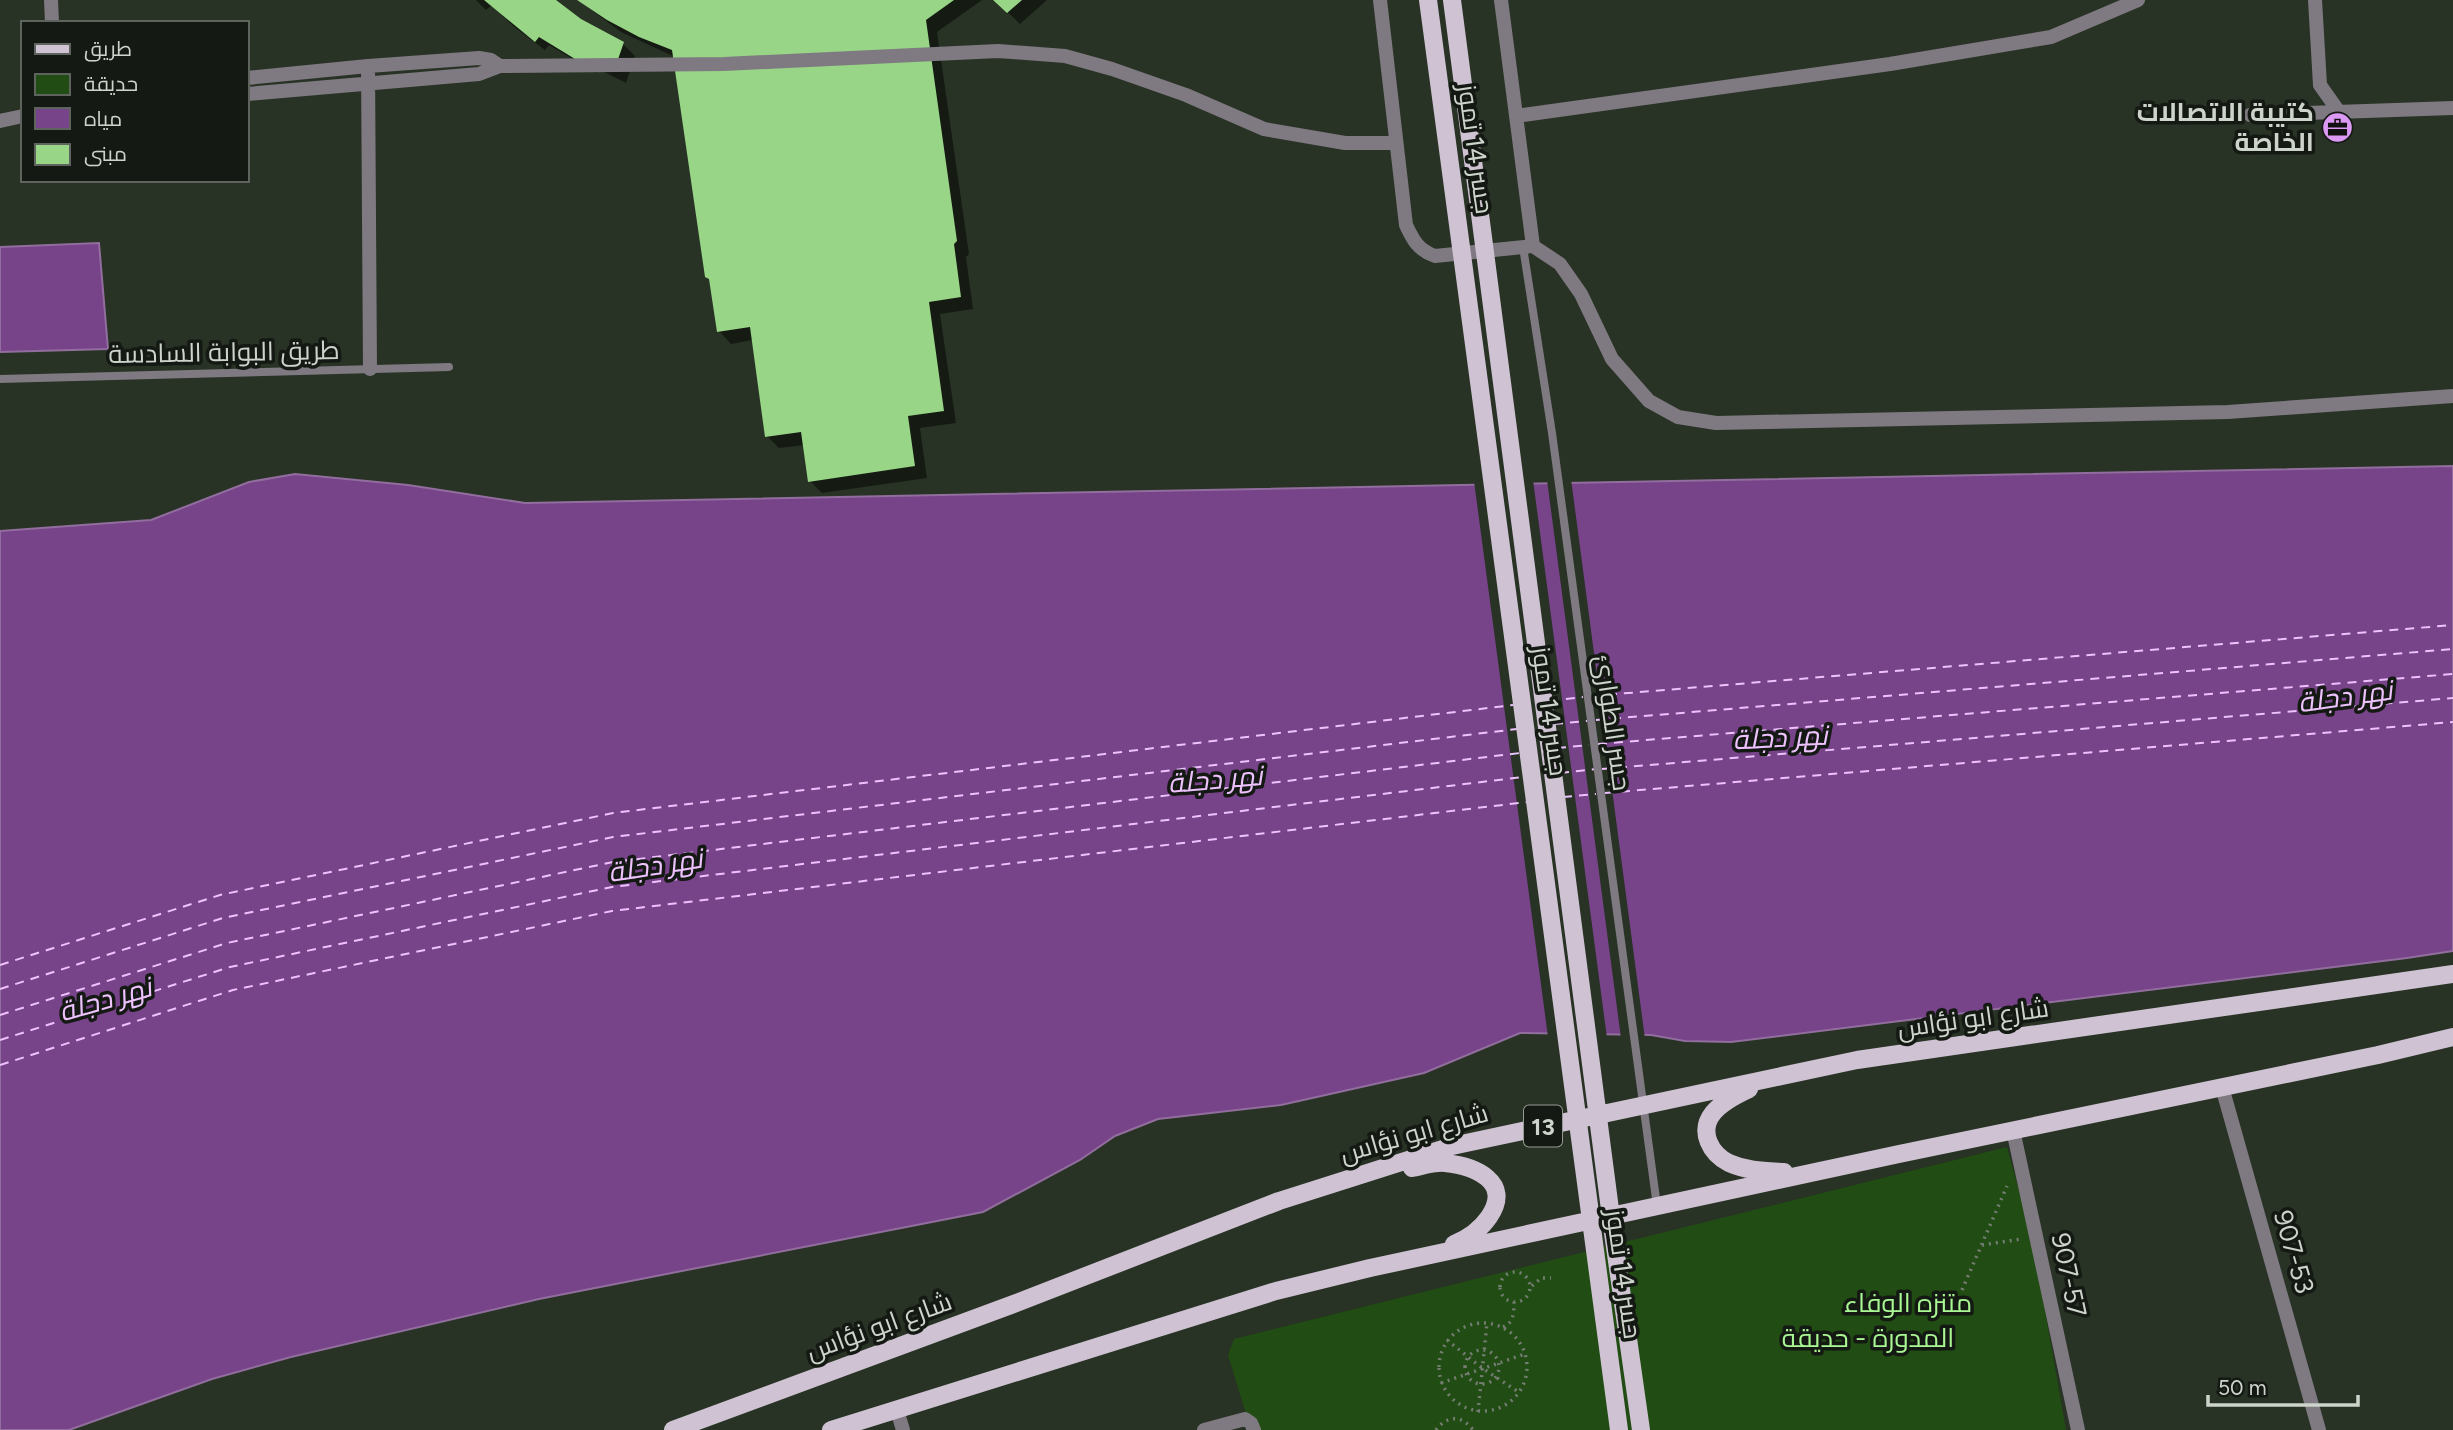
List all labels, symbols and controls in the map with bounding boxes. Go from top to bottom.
legend [21,21,248,182]
text: طريق [84,36,132,62]
text: حديقة [84,71,138,96]
street label: جسر 14 تموز [1451,80,1501,216]
place label: كتيبة الاتصالات الخاصة [2137,96,2314,158]
text: مياه [84,106,122,131]
office icon: كتيبة الاتصالات الخاصة [2320,110,2354,144]
text: مبنى [84,141,127,167]
street label: طريق البوابة السادسة [108,334,340,370]
street label: جسر 14 تموز [1525,642,1575,778]
street label: جسر الطوارئ [1588,653,1638,793]
water label: نهر دجلة [2296,672,2397,719]
water label: نهر دجلة [1732,717,1831,756]
water label: نهر دجلة [1166,758,1266,800]
water label: نهر دجلة [605,840,707,889]
water label: نهر دجلة [55,969,158,1028]
street label: شارع ابو نؤاس [1895,992,2051,1045]
street label: شارع ابو نؤاس [1336,1097,1492,1170]
road number: 13 [1524,1106,1562,1146]
street label: جسر 14 تموز [1599,1205,1649,1341]
street label: 907-53 [2267,1207,2321,1297]
street label: 907-57 [2045,1230,2094,1320]
street label: شارع ابو نؤاس [802,1285,957,1368]
park label: متنزه الوفاء [1844,1287,1972,1319]
park label: المدورة - حديقة [1782,1322,1954,1354]
scale bar [2208,1364,2358,1408]
text: 50 m [2218,1375,2267,1400]

